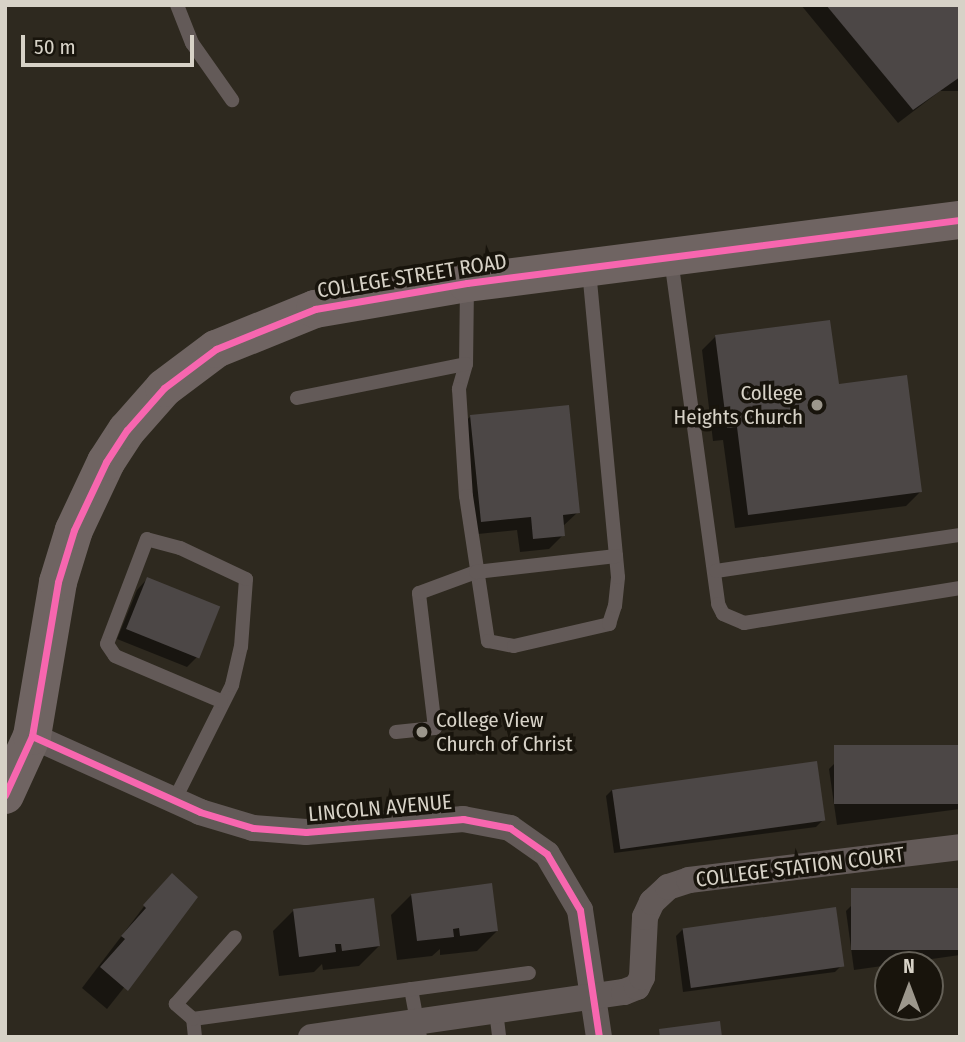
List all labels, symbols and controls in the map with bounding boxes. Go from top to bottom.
scale bar [24,21,198,65]
text: 50 m [34,34,76,60]
street label: COLLEGE STREET ROAD [315,249,509,303]
place label: College Heights Church [674,380,803,430]
marker: College Heights Church [809,397,825,413]
place label: College View Church of Christ [436,707,573,757]
marker: College View Church of Christ [414,724,430,740]
street label: LINCOLN AVENUE [307,789,453,827]
street label: COLLEGE STATION COURT [694,842,906,892]
north arrow [874,951,944,1021]
text: N [903,955,915,978]

